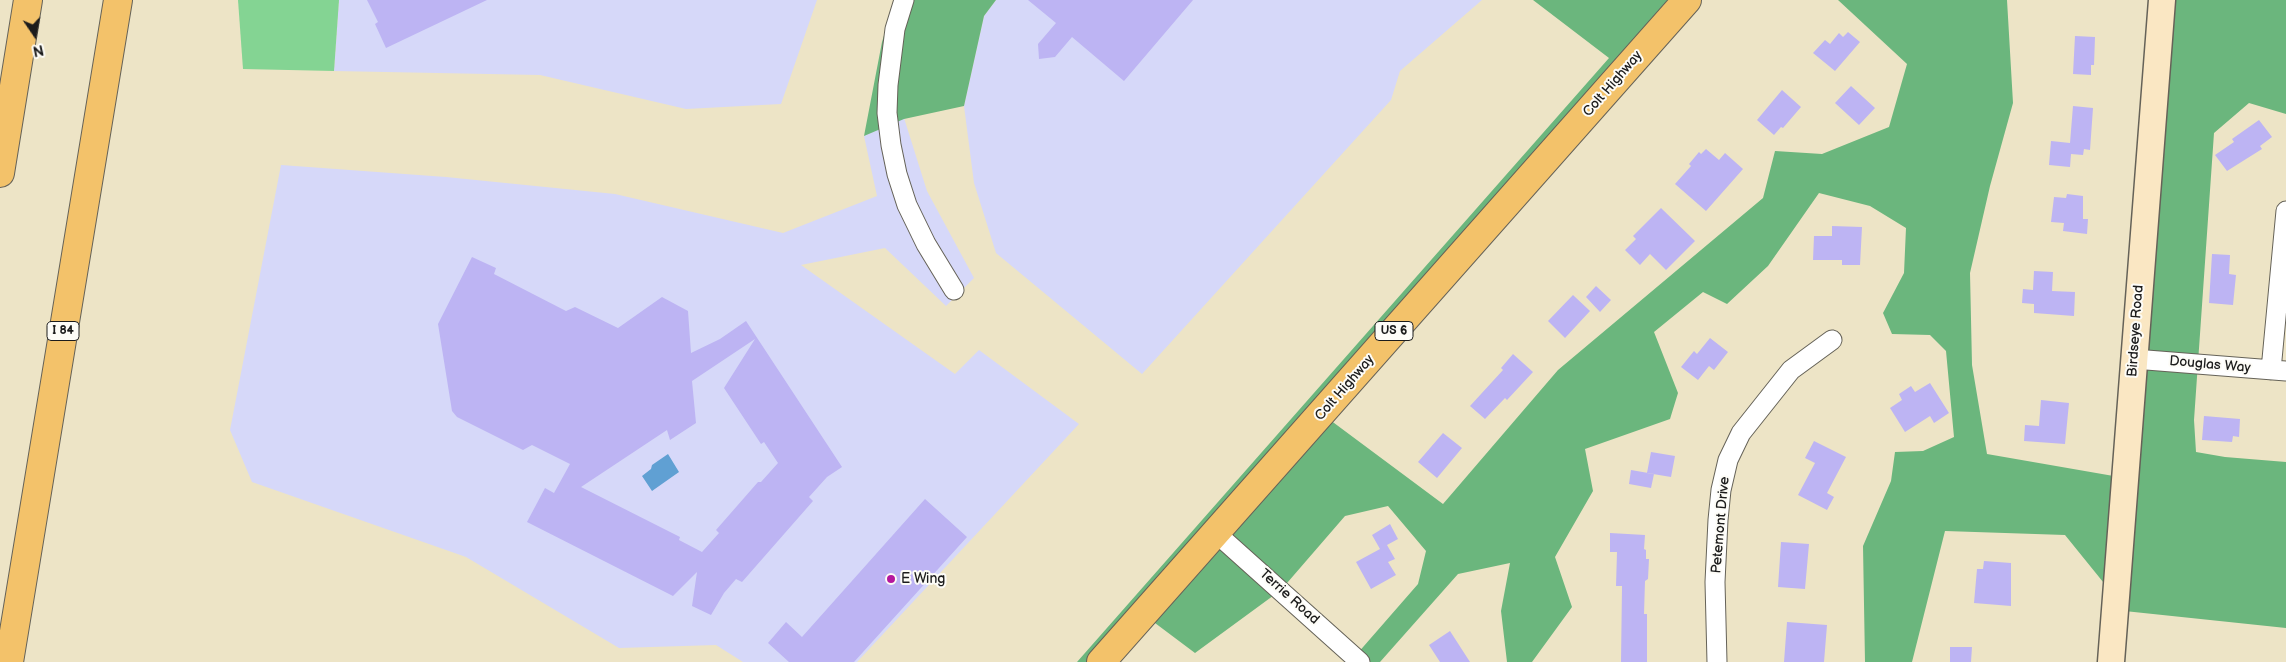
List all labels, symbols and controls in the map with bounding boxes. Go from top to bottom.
north arrow [10,10,60,60]
text: N [31,41,45,60]
street label: Colt Highway [1580,48,1646,120]
street label: Birdseye Road [2124,284,2148,378]
road number: I 84 [47,322,79,341]
road number: US 6 [1375,322,1413,341]
street label: Colt Highway [1312,352,1378,424]
street label: Douglas Way [2169,353,2251,377]
street label: Petemont Drive [1708,476,1734,574]
street label: Terrie Road [1256,566,1322,628]
place label: E Wing [901,571,945,587]
marker: E Wing [885,573,897,585]

